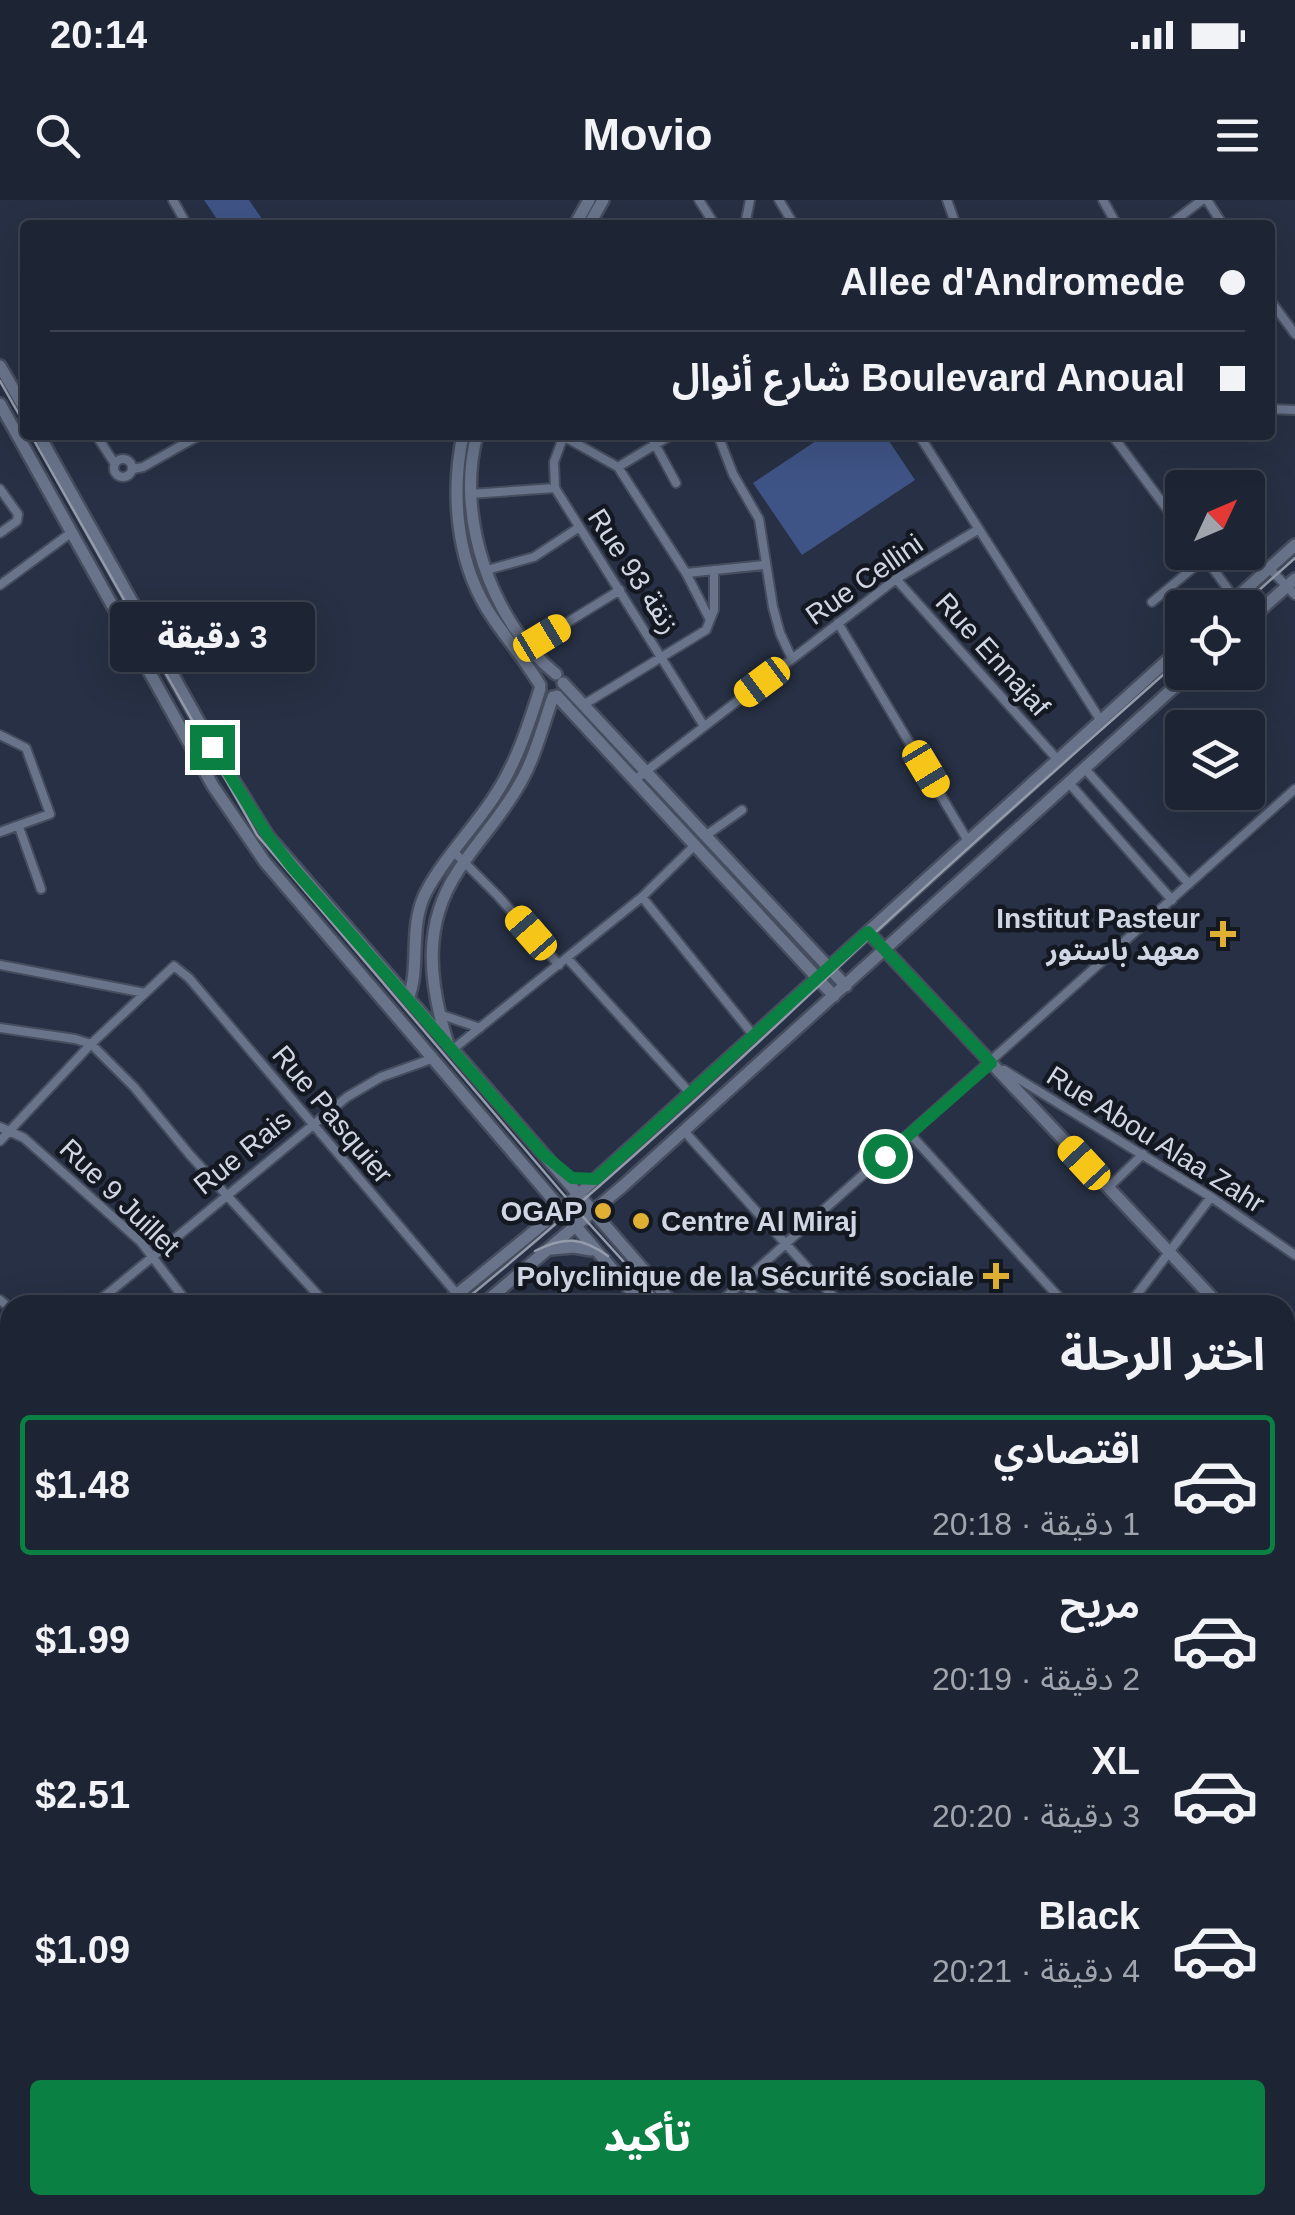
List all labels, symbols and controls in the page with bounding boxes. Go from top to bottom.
text: 20:14 [50,14,147,56]
icon: search [30,108,85,163]
icon: menu [1210,108,1265,163]
text: Movio [583,109,713,160]
text: Allee d'Andromede [840,261,1185,303]
text: Boulevard Anoual شارع أنوال [672,357,1185,399]
north arrow [1165,470,1265,570]
map controls [1165,470,1265,810]
street label: Rue 93 زنقة [581,503,685,640]
street label: Rue Cellini [800,528,929,631]
street label: Rue Ennajaf [930,587,1056,722]
button: locate [1165,590,1265,690]
callout: 3 دقيقة [110,602,314,672]
car [509,610,575,666]
text: 3 دقيقة [157,619,268,655]
car [729,652,795,712]
button: layers [1165,710,1265,810]
route end [190,725,235,770]
car [898,736,954,802]
car [500,901,562,965]
place label: Institut Pasteur معهد باستور [996,903,1200,967]
marker: Institut Pasteur معهد باستور [1210,921,1236,947]
street label: Rue Pasquier [266,1039,399,1189]
street label: Rue Abou Alaa Zahr [1041,1060,1270,1219]
street label: Rue Rais [188,1104,297,1201]
car [1053,1131,1115,1195]
street label: Rue 9 Juillet [53,1133,186,1262]
route start [863,1134,908,1179]
place label: OGAP [501,1196,583,1227]
marker: OGAP [592,1200,614,1222]
place label: Centre Al Miraj [661,1206,858,1237]
marker: Centre Al Miraj [630,1210,652,1232]
place label: Polyclinique de la Sécurité sociale [516,1261,974,1292]
marker: Polyclinique de la Sécurité sociale [983,1263,1009,1289]
text: اختر الرحلة [1060,1329,1265,1380]
text: اقتصادي [994,1429,1140,1471]
icon: car [1170,1440,1260,1530]
text: $1.48 [35,1464,130,1506]
text: 1 دقيقة · 20:18 [932,1506,1140,1542]
text: مريح [1060,1584,1140,1626]
icon: car [1170,1595,1260,1685]
text: $1.99 [35,1619,130,1661]
text: 2 دقيقة · 20:19 [932,1661,1140,1697]
text: XL [1091,1740,1140,1782]
icon: car [1170,1750,1260,1840]
text: $2.51 [35,1774,130,1816]
text: 3 دقيقة · 20:20 [932,1798,1140,1834]
text: Black [1039,1895,1140,1937]
icon: car [1170,1905,1260,1995]
text: $1.09 [35,1929,130,1971]
text: 4 دقيقة · 20:21 [932,1953,1140,1989]
button: تأكيد [30,2080,1265,2195]

